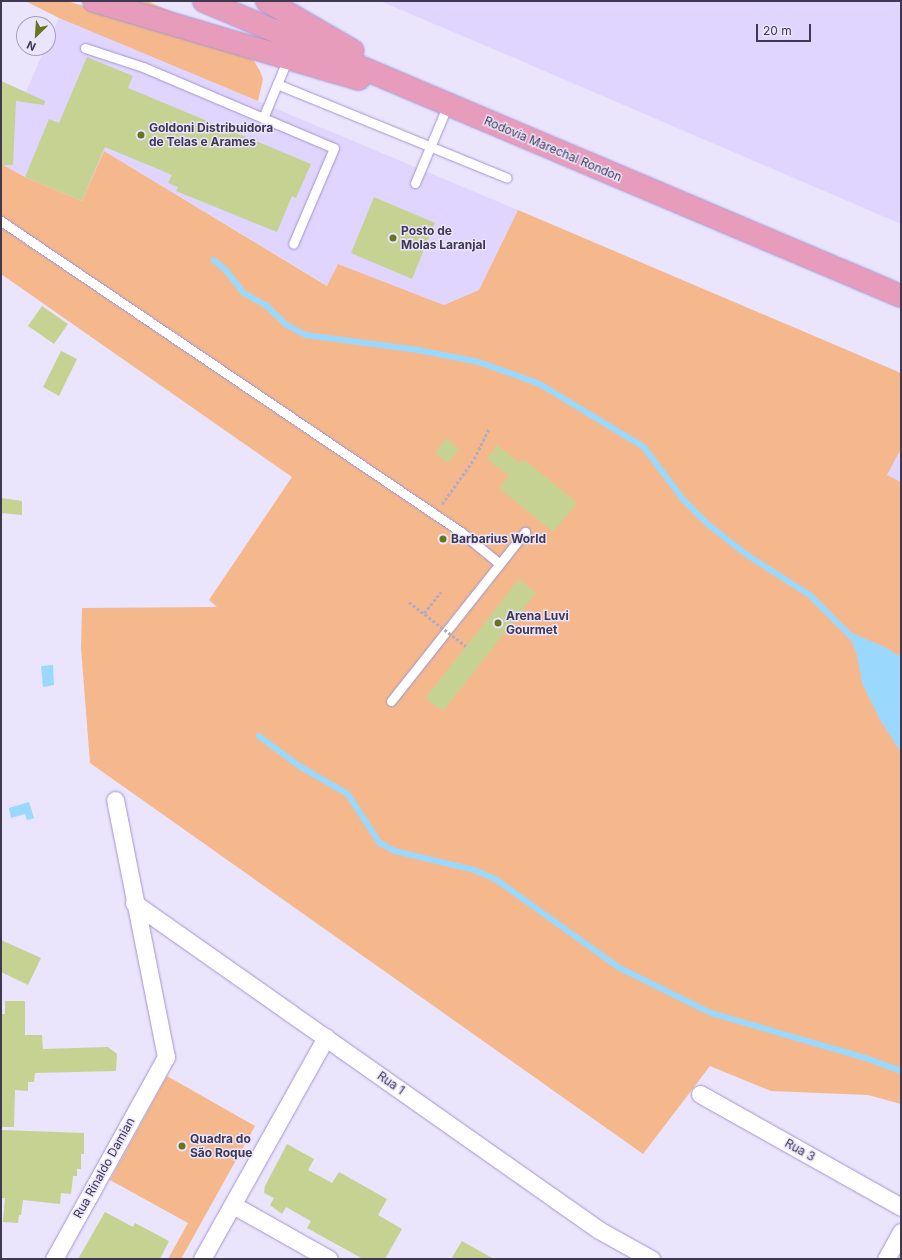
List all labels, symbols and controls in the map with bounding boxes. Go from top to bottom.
north arrow [16,16,56,56]
scale bar [758,16,813,42]
text: 20 m [763,23,792,38]
text: N [25,38,38,54]
street label: Rodovia Marechal Rondon [482,113,624,185]
place label: Goldoni Distribuidora de Telas e Arames [149,121,273,149]
marker: Goldoni Distribuidora de Telas e Arames [136,130,146,140]
place label: Posto de Molas Laranjal [401,224,486,252]
marker: Posto de Molas Laranjal [388,233,398,243]
place label: Barbarius World [451,532,546,546]
marker: Barbarius World [438,534,448,544]
place label: Arena Luvi Gourmet [506,609,569,637]
marker: Arena Luvi Gourmet [493,618,503,628]
street label: Rua 1 [375,1069,407,1097]
street label: Rua Rinaldo Damian [70,1115,138,1221]
place label: Quadra do São Roque [190,1132,252,1160]
street label: Rua 3 [782,1136,818,1164]
marker: Quadra do São Roque [177,1141,187,1151]

